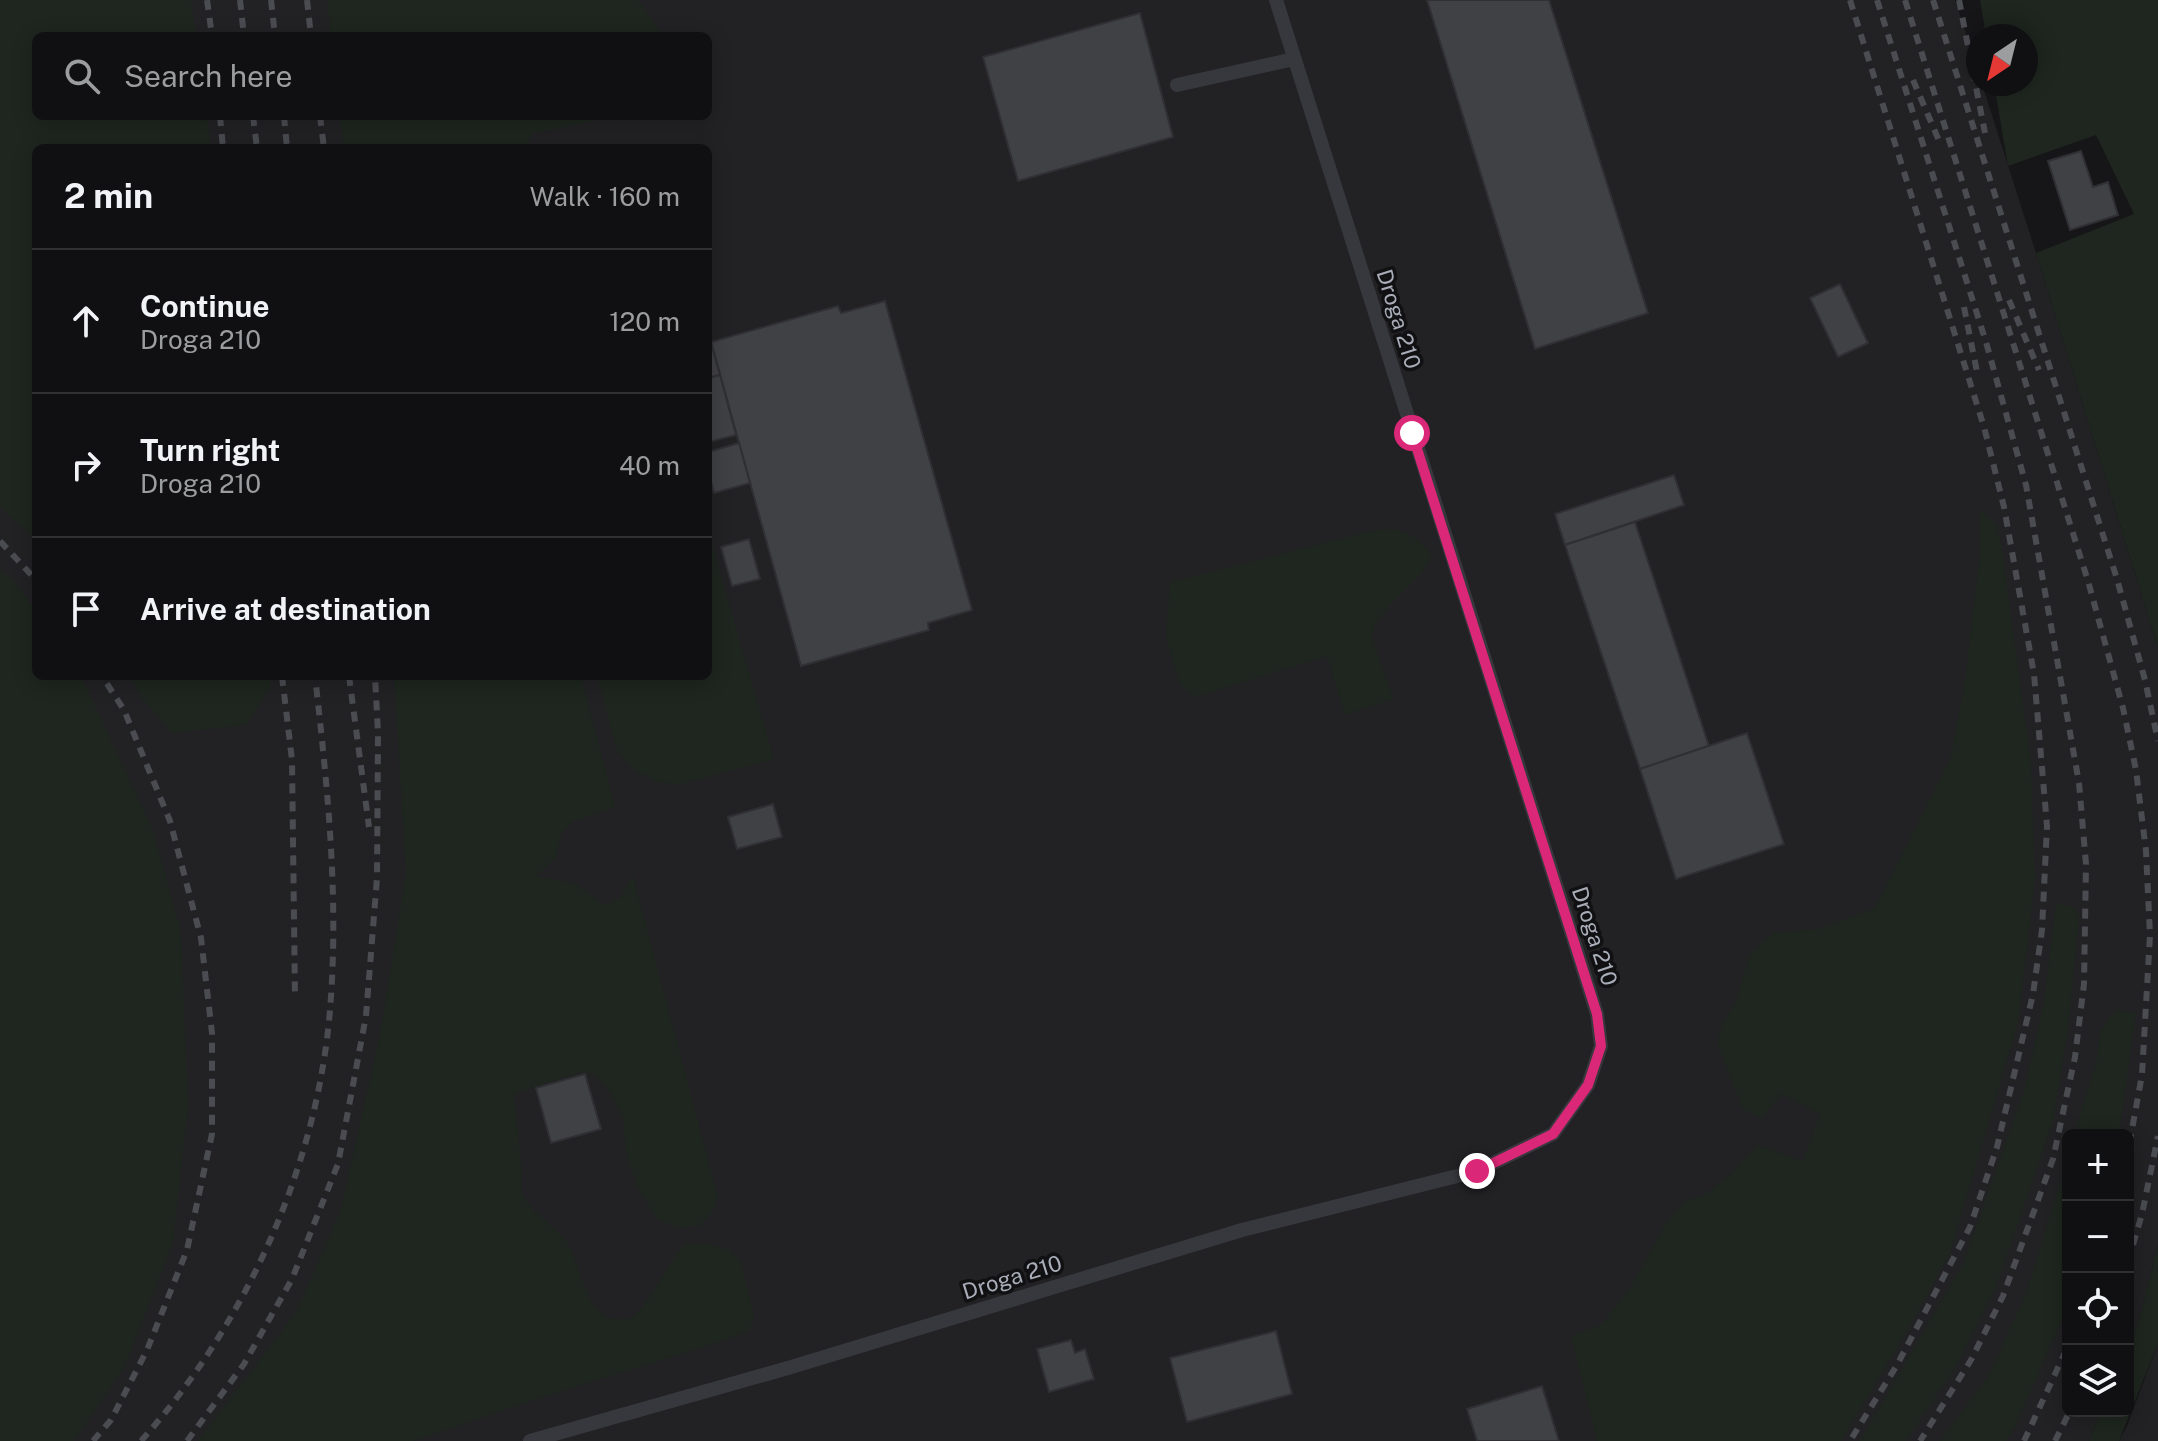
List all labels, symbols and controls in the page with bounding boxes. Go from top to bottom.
north arrow [1966,24,2038,96]
search box [32,32,712,120]
icon: search [60,54,104,98]
text: Search here [124,58,292,94]
text: 2 min [64,176,153,216]
text: Walk · 160 m [530,181,680,212]
street label: Droga 210 [1372,266,1426,372]
text: Continue [140,288,270,324]
icon: ahead [64,299,108,343]
text: 120 m [609,306,680,337]
text: Droga 210 [140,324,261,355]
route start [1394,415,1430,451]
text: Turn right [140,432,280,468]
icon: right [64,443,108,487]
text: 40 m [619,450,680,481]
text: Droga 210 [140,468,261,499]
icon: arrive [64,587,108,631]
text: Arrive at destination [140,591,431,627]
street label: Droga 210 [1567,883,1623,989]
map controls [2062,1129,2134,1417]
button: + [2062,1129,2134,1201]
route end [1459,1153,1495,1189]
button: − [2062,1201,2134,1273]
street label: Droga 210 [959,1250,1065,1304]
button: locate [2062,1273,2134,1345]
button: layers [2062,1345,2134,1417]

